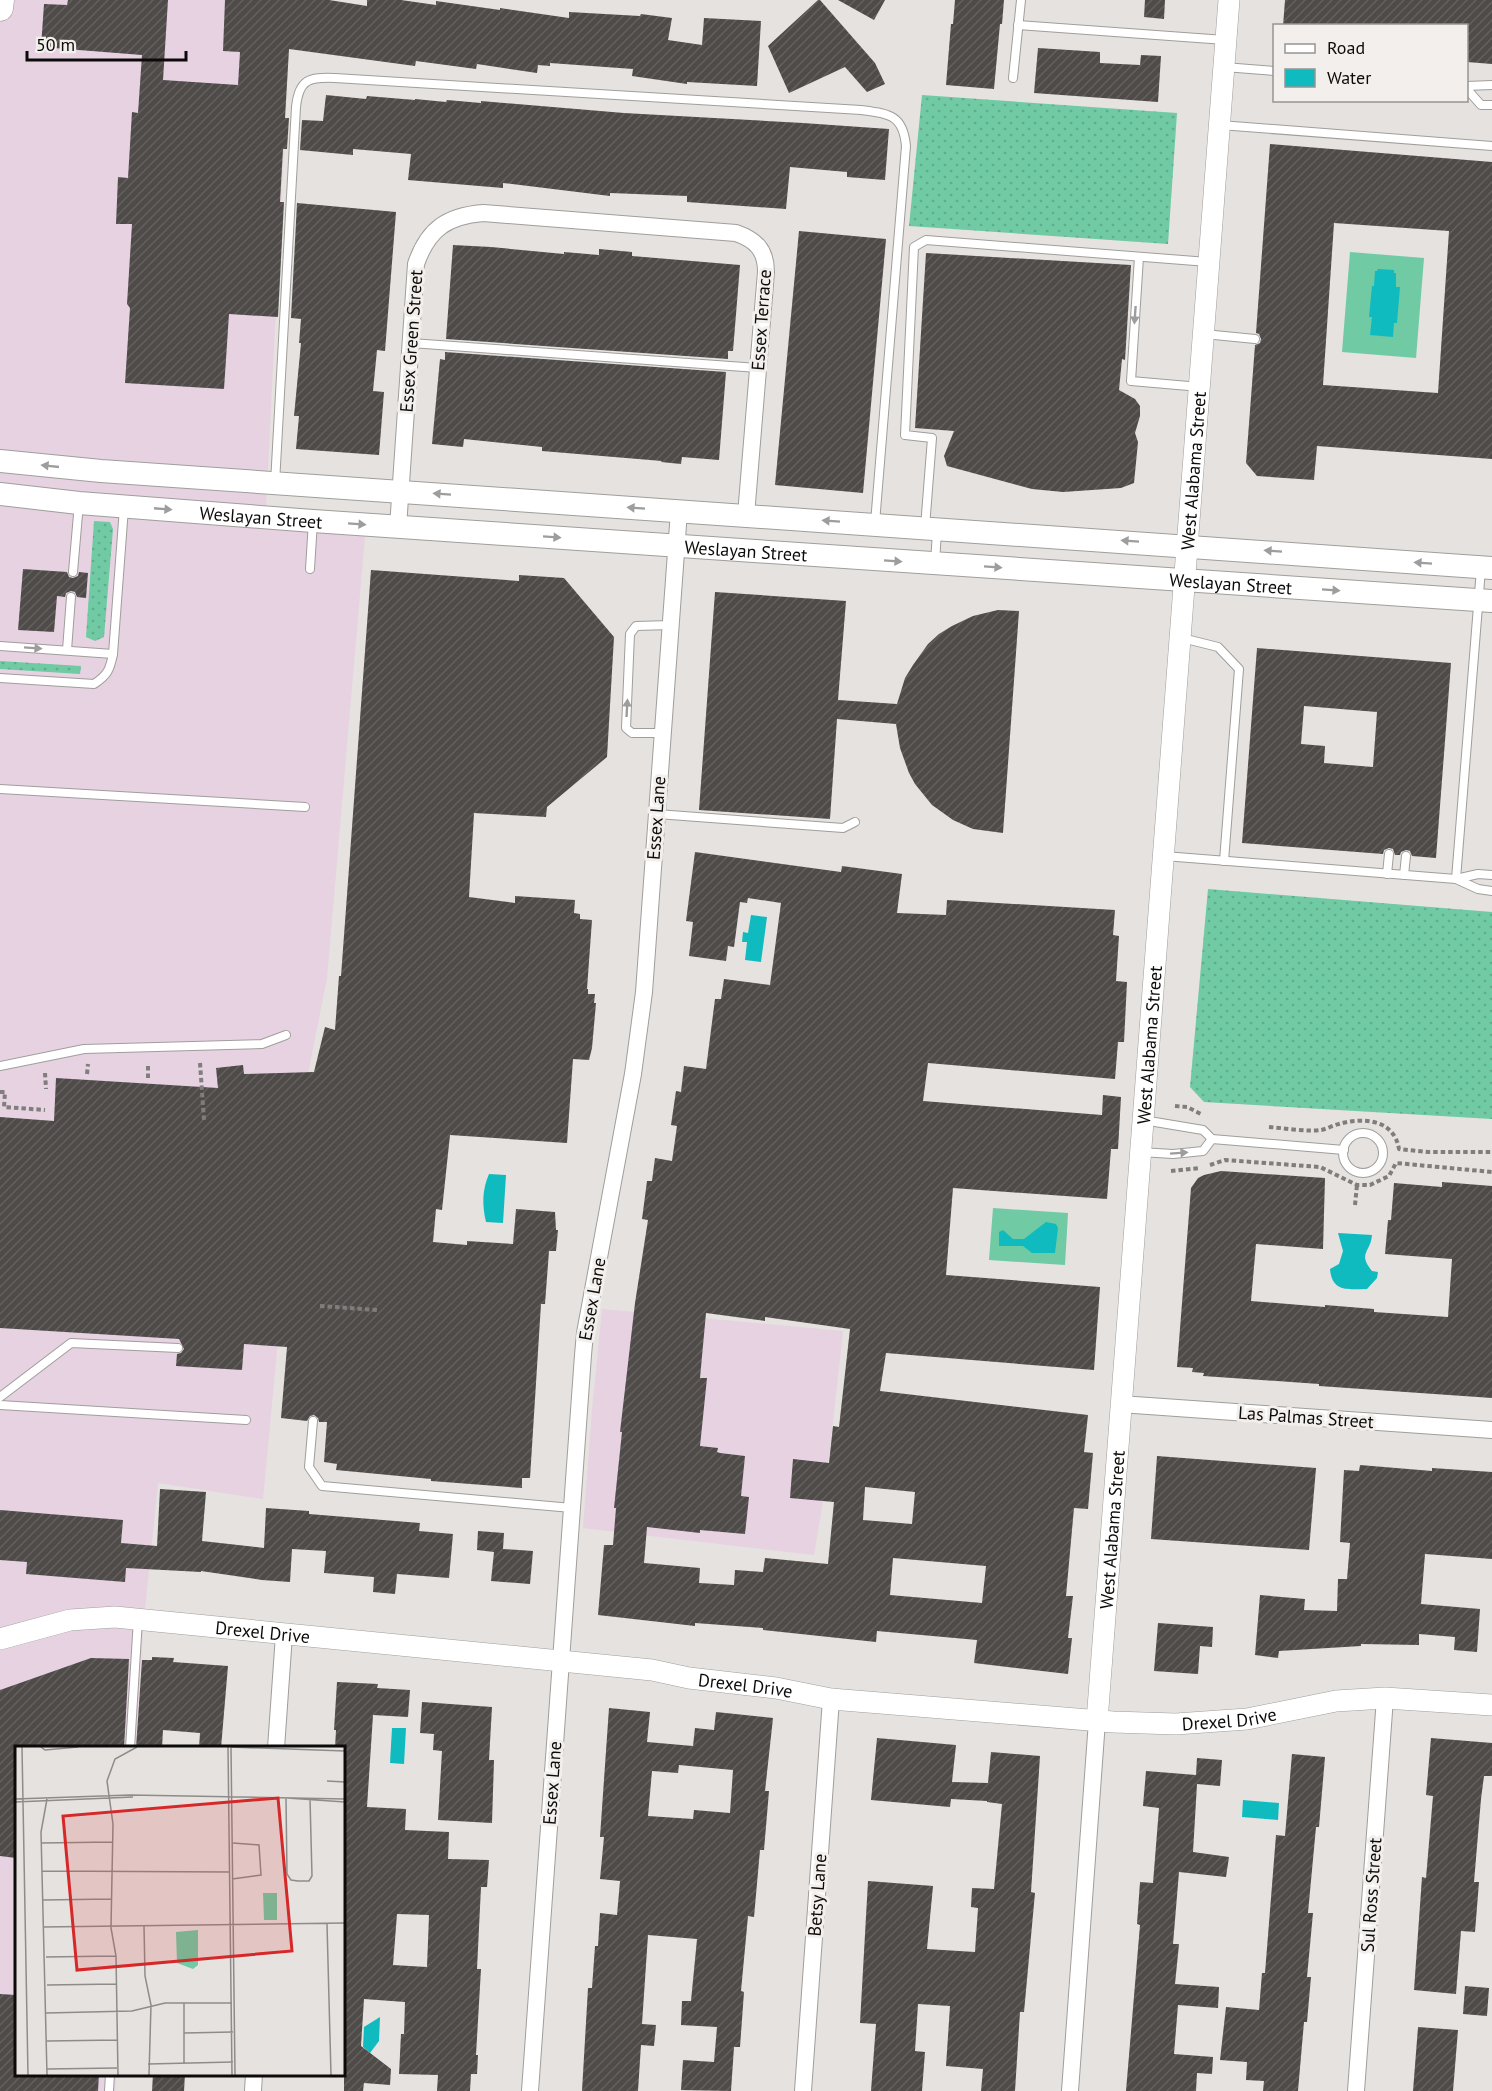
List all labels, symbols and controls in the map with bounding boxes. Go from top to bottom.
scale bar [27,24,186,62]
legend [1273,24,1468,102]
text: 50 m [36,33,75,56]
text: Road [1327,36,1365,59]
text: Water [1327,66,1371,89]
street label: Essex Green Street [395,269,427,413]
street label: Essex Terrace [746,269,776,371]
one-way arrow [1131,306,1140,325]
street label: West Alabama Street [1175,391,1210,551]
one-way arrow [41,461,60,471]
one-way arrow [432,490,451,499]
street label: Weslayan Street [199,501,323,533]
one-way arrow [627,503,646,512]
one-way arrow [153,504,172,514]
one-way arrow [821,516,840,526]
one-way arrow [348,520,367,529]
one-way arrow [542,533,561,542]
street label: Weslayan Street [684,535,808,566]
one-way arrow [1120,537,1139,546]
one-way arrow [1263,547,1282,556]
one-way arrow [883,556,902,565]
one-way arrow [1413,558,1432,567]
one-way arrow [984,563,1003,572]
street label: Weslayan Street [1168,568,1293,599]
one-way arrow [1322,585,1341,595]
one-way arrow [24,643,43,653]
one-way arrow [622,698,631,717]
street label: Essex Lane [642,775,670,861]
street label: West Alabama Street [1131,965,1166,1125]
one-way arrow [1169,1148,1188,1157]
street label: Essex Lane [573,1256,611,1342]
street label: Las Palmas Street [1237,1401,1375,1433]
street label: West Alabama Street [1094,1449,1129,1610]
street label: Drexel Drive [214,1615,311,1648]
street label: Drexel Drive [697,1668,795,1703]
street label: Drexel Drive [1181,1702,1278,1735]
street label: Essex Lane [538,1740,566,1826]
inset map [15,1746,345,2076]
street label: Sul Ross Street [1356,1837,1386,1953]
street label: Betsy Lane [803,1853,831,1937]

